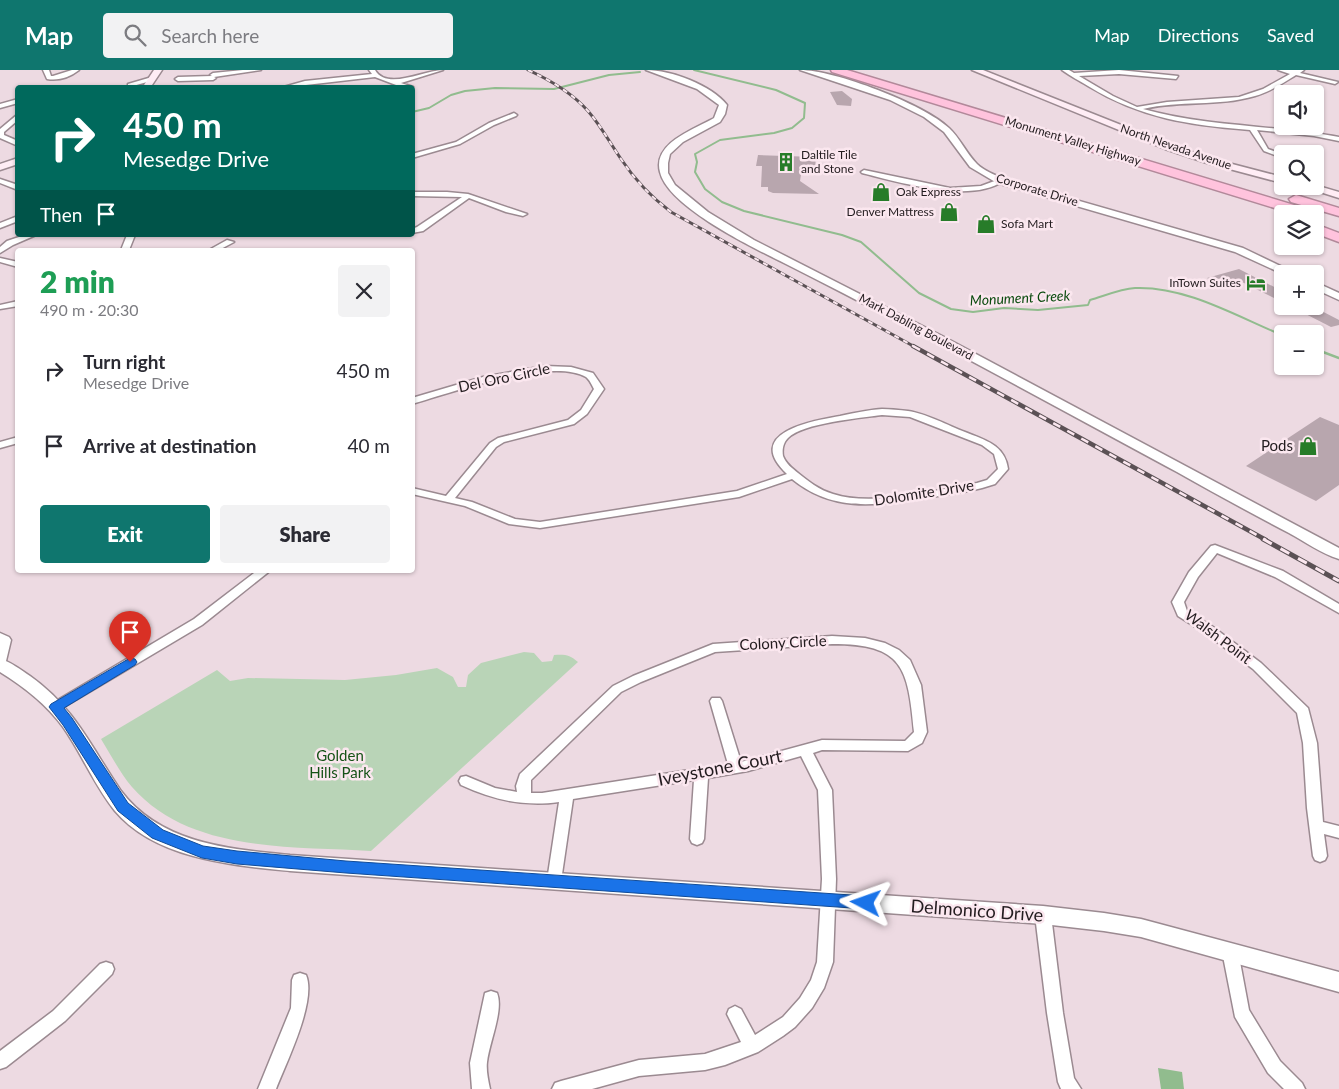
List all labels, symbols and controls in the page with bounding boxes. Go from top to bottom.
search box [103,13,453,58]
text: Map [25,21,73,50]
icon: search [121,21,149,49]
text: Search here [161,24,259,47]
text: Map [1094,24,1130,46]
text: Directions [1158,24,1239,46]
text: Saved [1267,24,1314,46]
map controls [1274,85,1324,375]
button: sound [1274,85,1324,135]
text: 450 m [123,103,222,145]
icon: right [40,105,105,170]
street label: Monument Valley Highway [1003,113,1144,169]
street label: North Nevada Avenue [1119,120,1234,173]
text: Mesedge Drive [123,145,269,172]
button: search [1274,145,1324,195]
place label: Daltile Tile and Stone [801,147,857,176]
building icon: Daltile Tile and Stone [775,151,797,173]
street label: Corporate Drive [994,170,1080,209]
shop icon: Oak Express [870,181,892,203]
place label: Oak Express [896,184,961,199]
icon: arrive [92,200,120,228]
shop icon: Denver Mattress [938,201,960,223]
text: Then [40,203,82,226]
place label: Denver Mattress [847,204,934,219]
button: layers [1274,205,1324,255]
shop icon: Sofa Mart [975,213,997,235]
place label: Sofa Mart [1001,216,1054,231]
text: 2 min [40,263,115,299]
button: close [338,265,390,317]
button: + [1274,265,1324,315]
hotel icon: InTown Suites [1245,272,1267,294]
place label: InTown Suites [1169,275,1241,290]
water label: Monument Creek [969,286,1071,309]
street label: Mark Dabling Boulevard [857,290,976,363]
text: 490 m · 20:30 [40,300,139,319]
button: − [1274,325,1324,375]
text: Turn right [83,350,165,373]
icon: right [40,357,68,385]
street label: Del Oro Circle [456,358,551,396]
text: 450 m [336,359,390,382]
text: Mesedge Drive [83,373,189,392]
icon: arrive [40,432,68,460]
text: Arrive at destination [83,434,256,457]
text: 40 m [347,434,390,457]
shop icon: Pods [1297,435,1319,457]
place label: Pods [1261,436,1293,454]
street label: Dolomite Drive [873,475,975,509]
button: Exit [40,505,210,563]
button: Share [220,505,390,563]
street label: Walsh Point [1182,605,1256,667]
pin [109,611,151,662]
icon: arrive [116,618,144,646]
street label: Colony Circle [739,631,827,653]
street label: Iveystone Court [656,744,784,790]
park label: Golden Hills Park [309,746,371,781]
position arrow [839,876,891,928]
street label: Delmonico Drive [910,894,1044,926]

